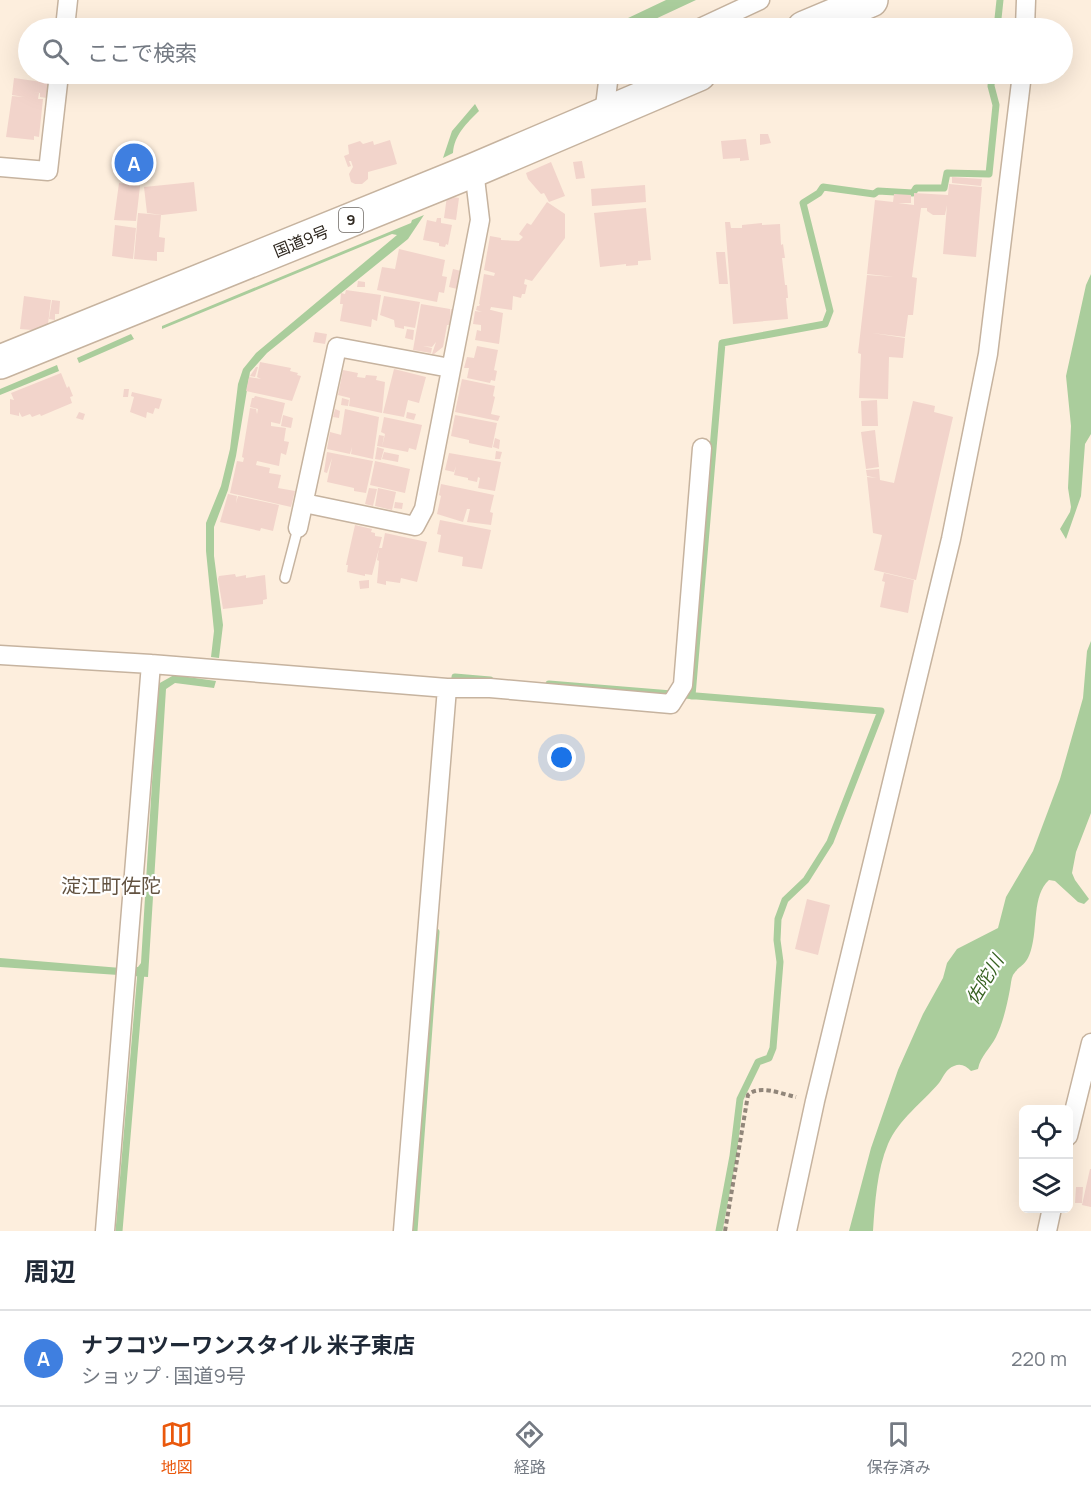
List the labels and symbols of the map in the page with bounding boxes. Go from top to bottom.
pin: A [114,140,154,186]
road number: 9 [339,208,363,232]
street label: 国道9号 [270,220,332,262]
your location [547,743,576,772]
district label: 淀江町佐陀 [61,872,161,899]
water label: 佐陀川 [960,948,1009,1009]

